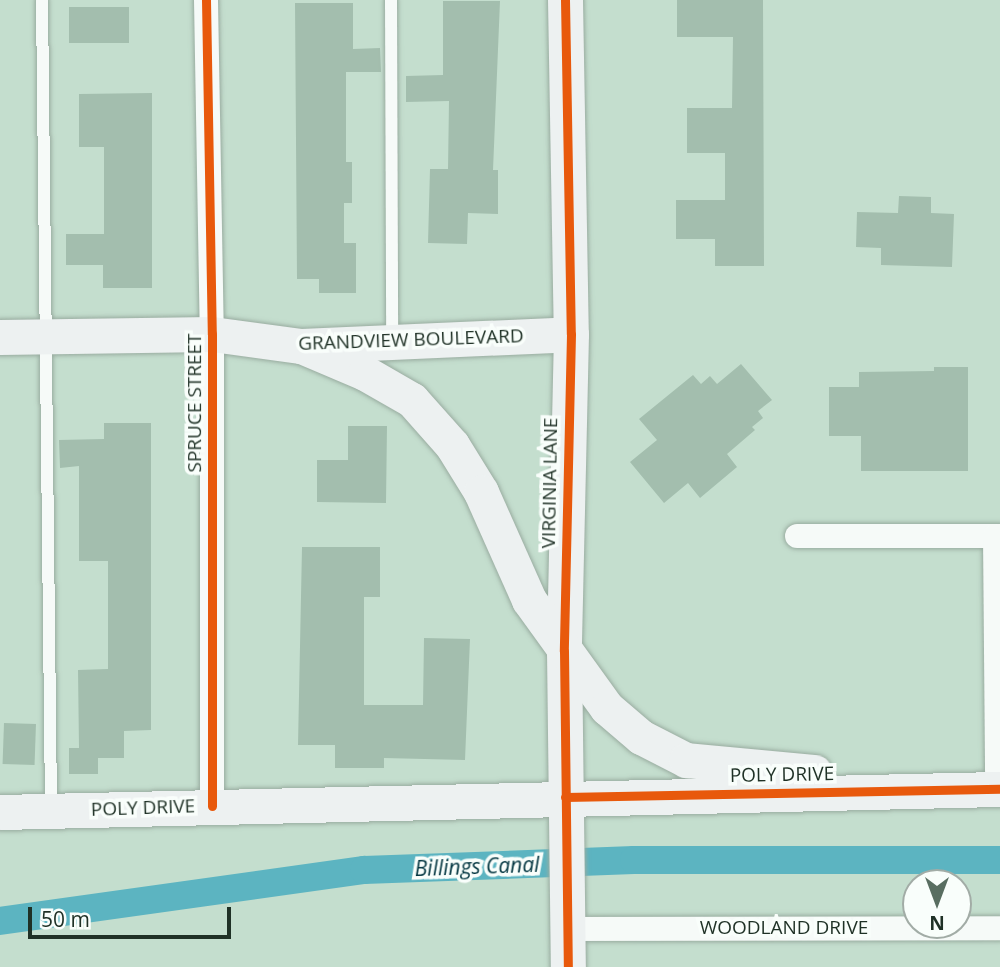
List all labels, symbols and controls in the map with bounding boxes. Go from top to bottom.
street label: GRANDVIEW BOULEVARD [298,325,524,355]
street label: SPRUCE STREET [184,333,206,473]
street label: VIRGINIA LANE [537,417,563,549]
street label: POLY DRIVE [730,763,834,787]
street label: POLY DRIVE [90,795,196,821]
water label: Billings Canal [414,851,540,881]
north arrow [902,869,972,939]
scale bar [32,894,234,938]
text: 50 m [41,905,90,933]
text: N [929,910,945,936]
street label: WOODLAND DRIVE [700,917,868,939]

